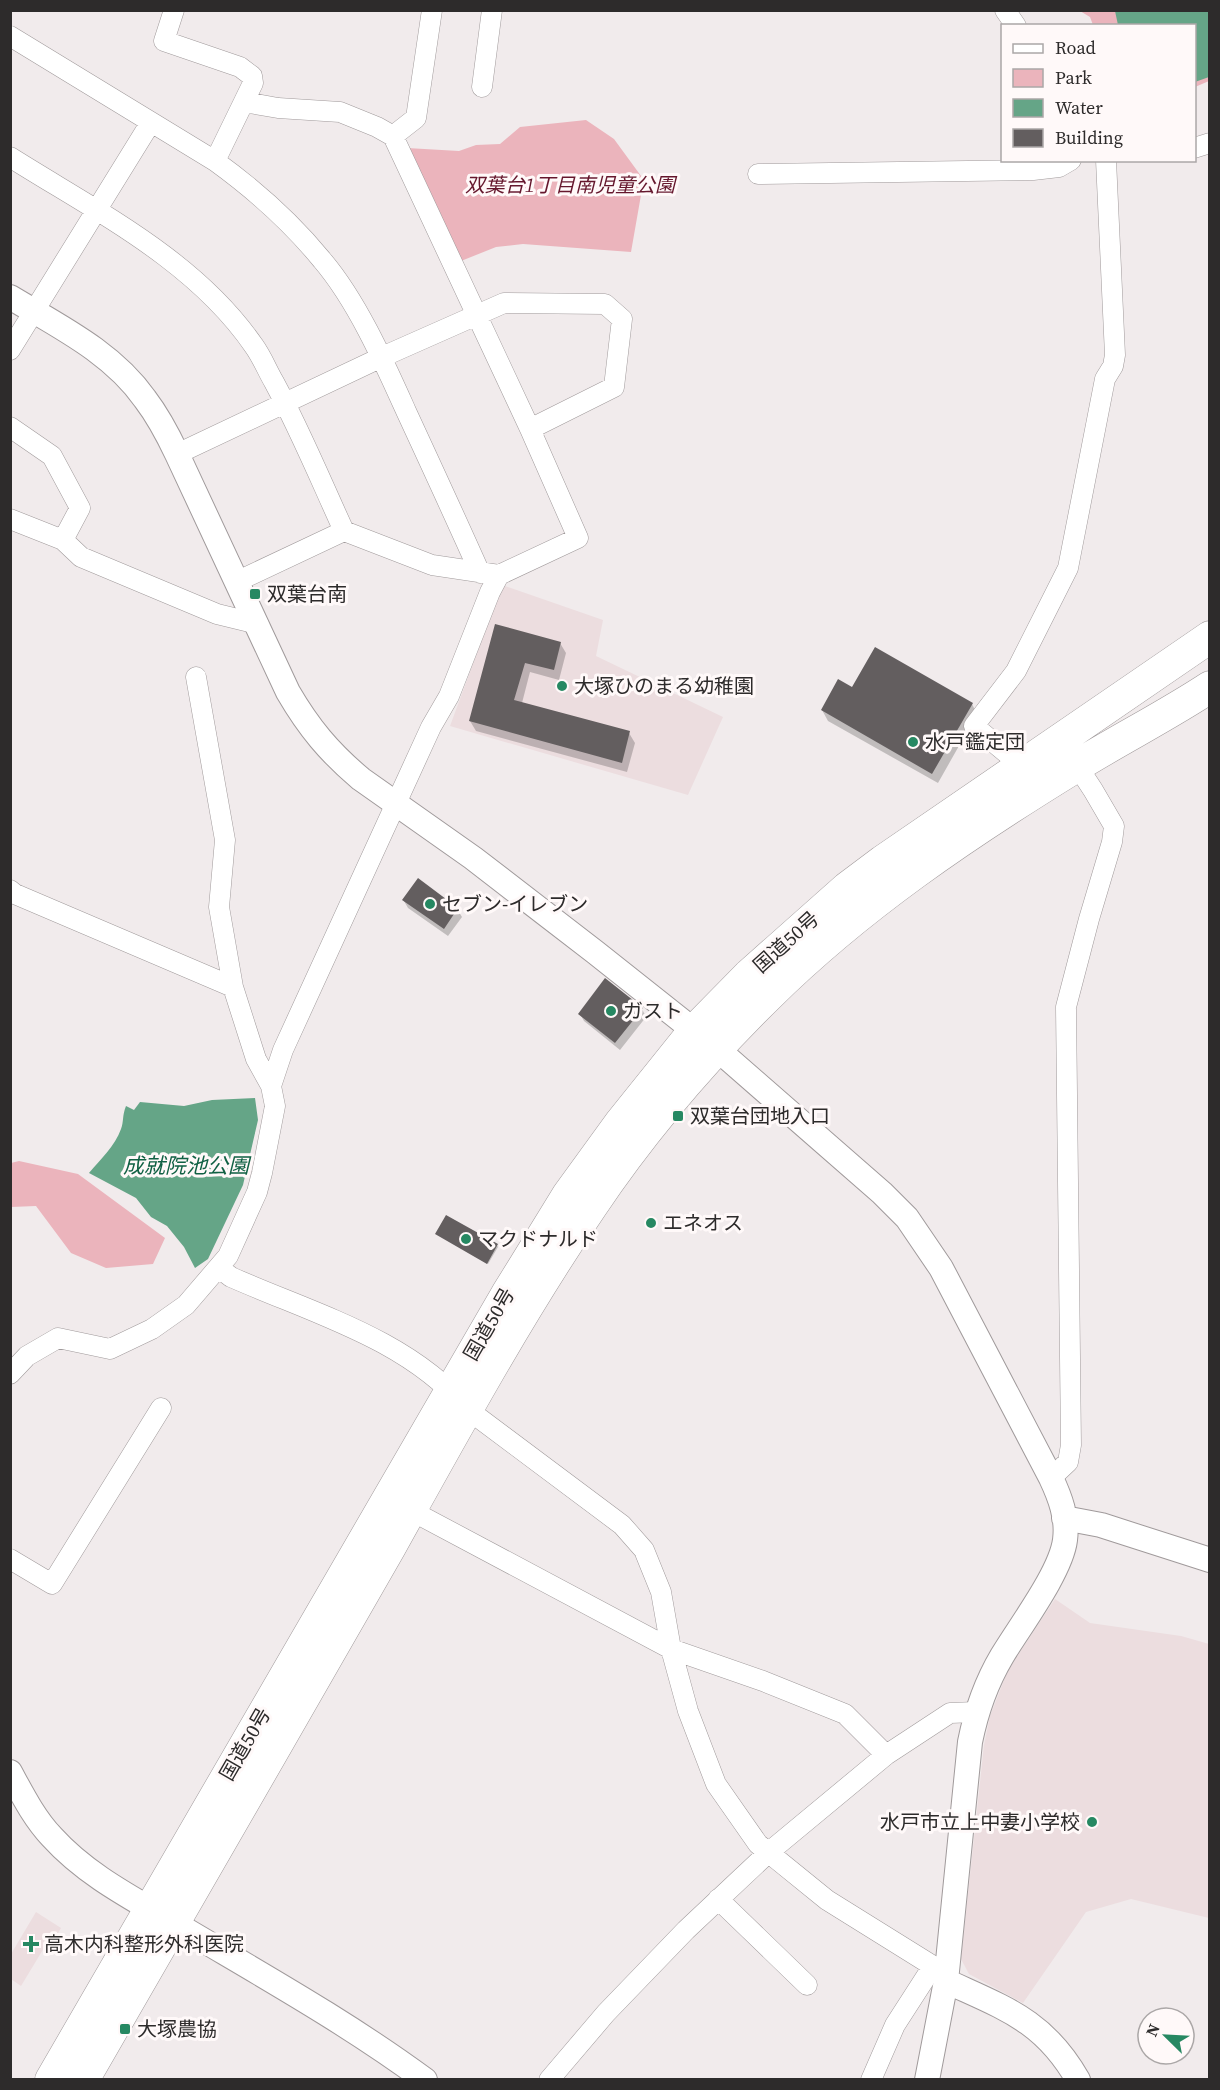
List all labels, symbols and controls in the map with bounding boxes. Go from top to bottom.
legend [1001,24,1196,162]
text: Road [1055,35,1096,60]
text: Park [1055,65,1092,90]
text: Water [1055,95,1103,120]
text: Building [1055,125,1123,150]
park label: 双葉台1丁目南児童公園 [465,171,678,199]
place label: 双葉台南 [267,580,347,608]
marker: 双葉台南 [248,587,262,601]
place label: 大塚ひのまる幼稚園 [574,672,754,700]
marker: 大塚ひのまる幼稚園 [555,679,569,693]
place label: 水戸鑑定団 [925,728,1025,756]
marker: 水戸鑑定団 [906,735,920,749]
place label: セブン-イレブン [442,890,588,918]
marker: セブン-イレブン [423,897,437,911]
street label: 国道50号 [747,905,825,979]
place label: ガスト [623,997,683,1025]
marker: ガスト [604,1004,618,1018]
place label: 双葉台団地入口 [690,1102,830,1130]
marker: 双葉台団地入口 [671,1109,685,1123]
water label: 成就院池公園 [123,1151,252,1180]
place label: エネオス [663,1209,743,1237]
marker: エネオス [644,1216,658,1230]
place label: マクドナルド [478,1225,598,1253]
marker: マクドナルド [459,1232,473,1246]
street label: 国道50号 [457,1282,521,1366]
street label: 国道50号 [213,1702,277,1786]
place label: 水戸市立上中妻小学校 [880,1808,1080,1836]
marker: 水戸市立上中妻小学校 [1085,1815,1099,1829]
place label: 高木内科整形外科医院 [44,1930,244,1958]
marker: 高木内科整形外科医院 [22,1935,40,1953]
north arrow [1136,2006,1196,2066]
place label: 大塚農協 [137,2015,217,2043]
text: N [1140,2020,1165,2040]
marker: 大塚農協 [118,2022,132,2036]

